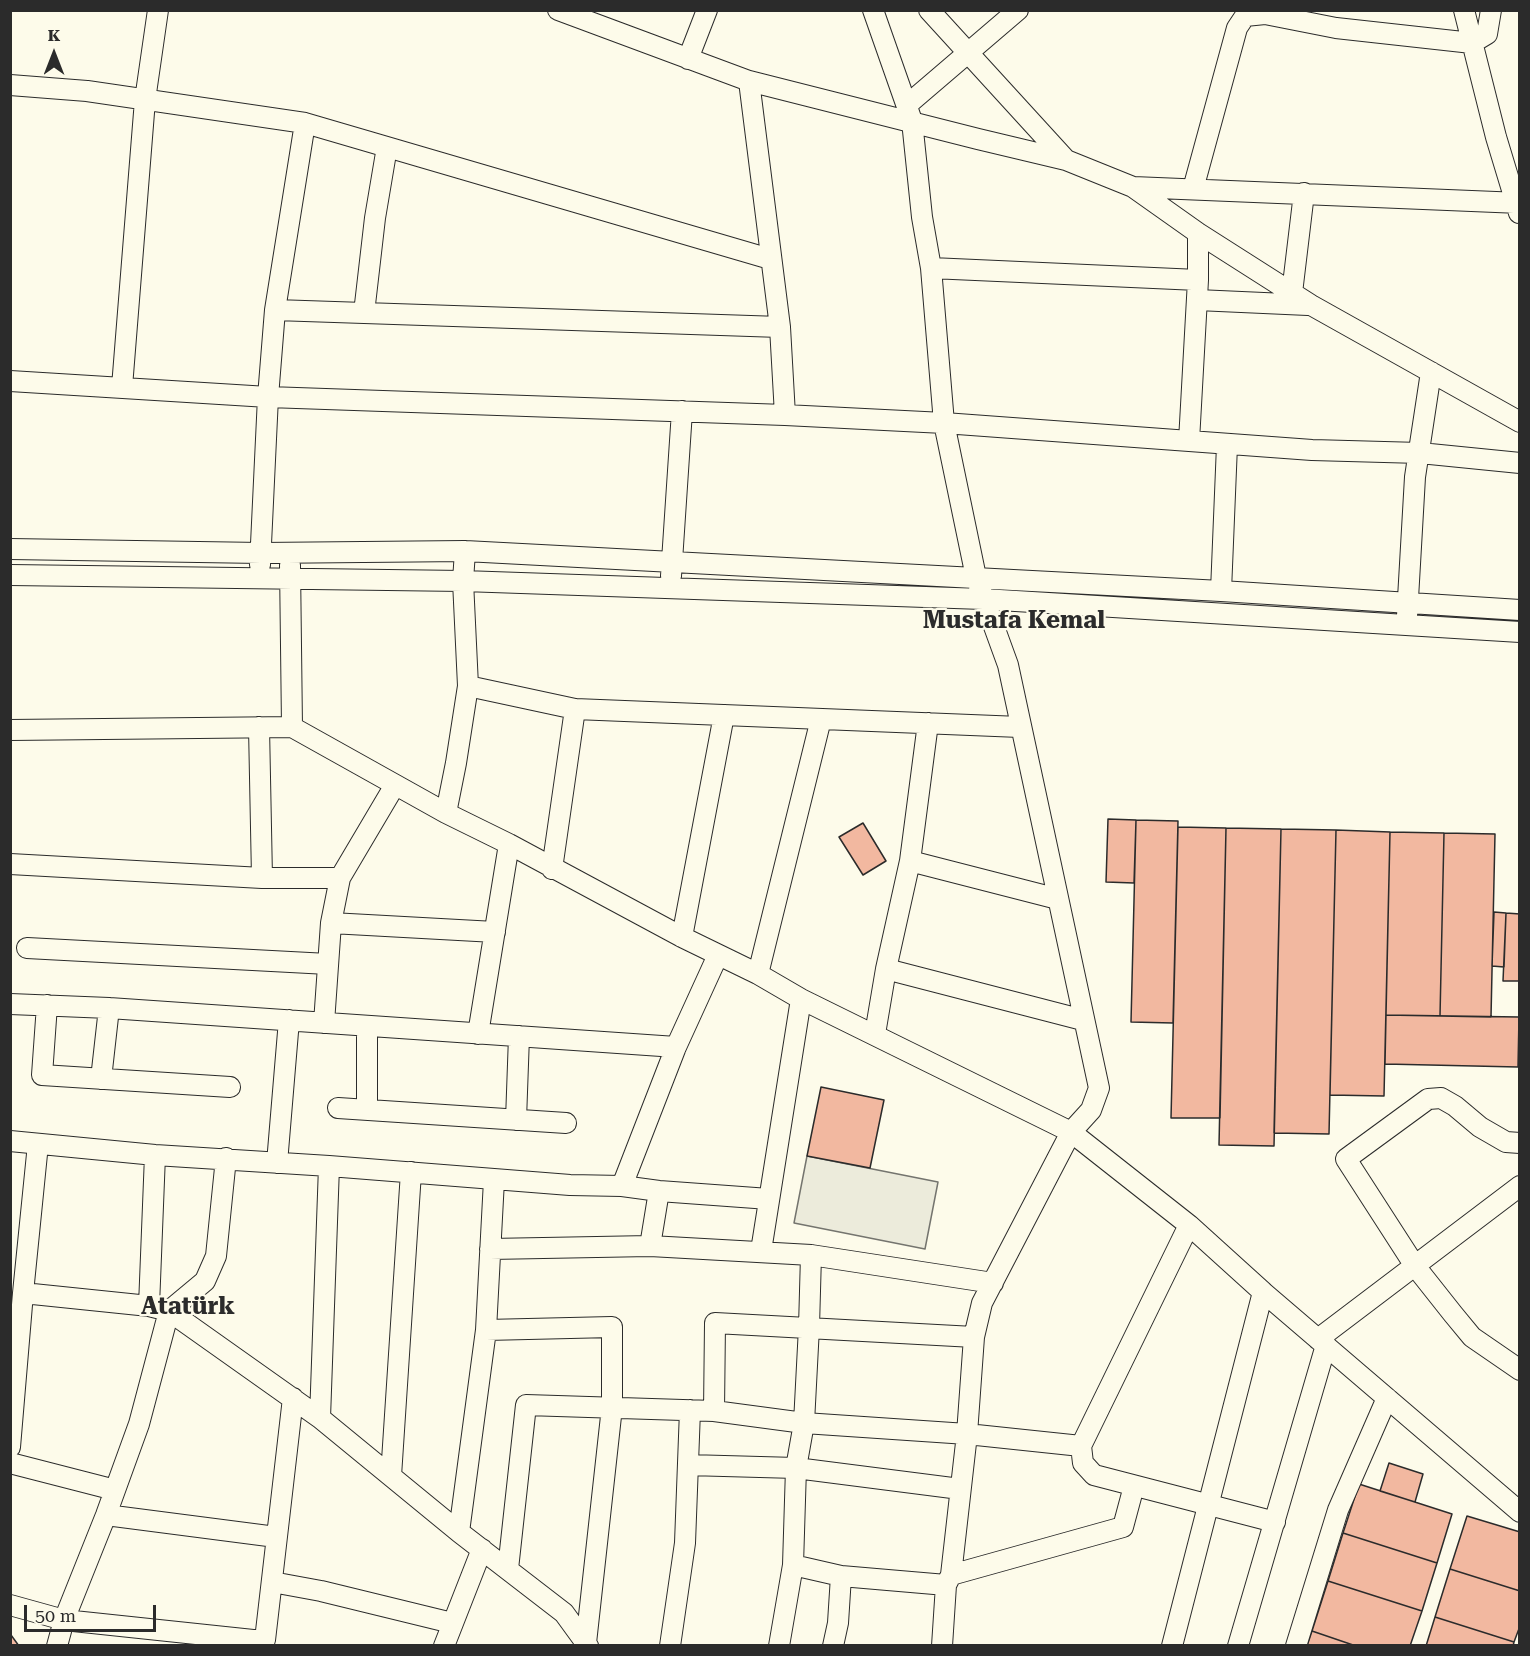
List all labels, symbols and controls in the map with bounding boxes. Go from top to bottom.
north arrow [24,24,84,84]
text: K [48,26,60,45]
district label: Mustafa Kemal [923,607,1105,635]
district label: Atatürk [141,1293,235,1321]
scale bar [27,1593,159,1631]
text: 50 m [35,1605,76,1626]

